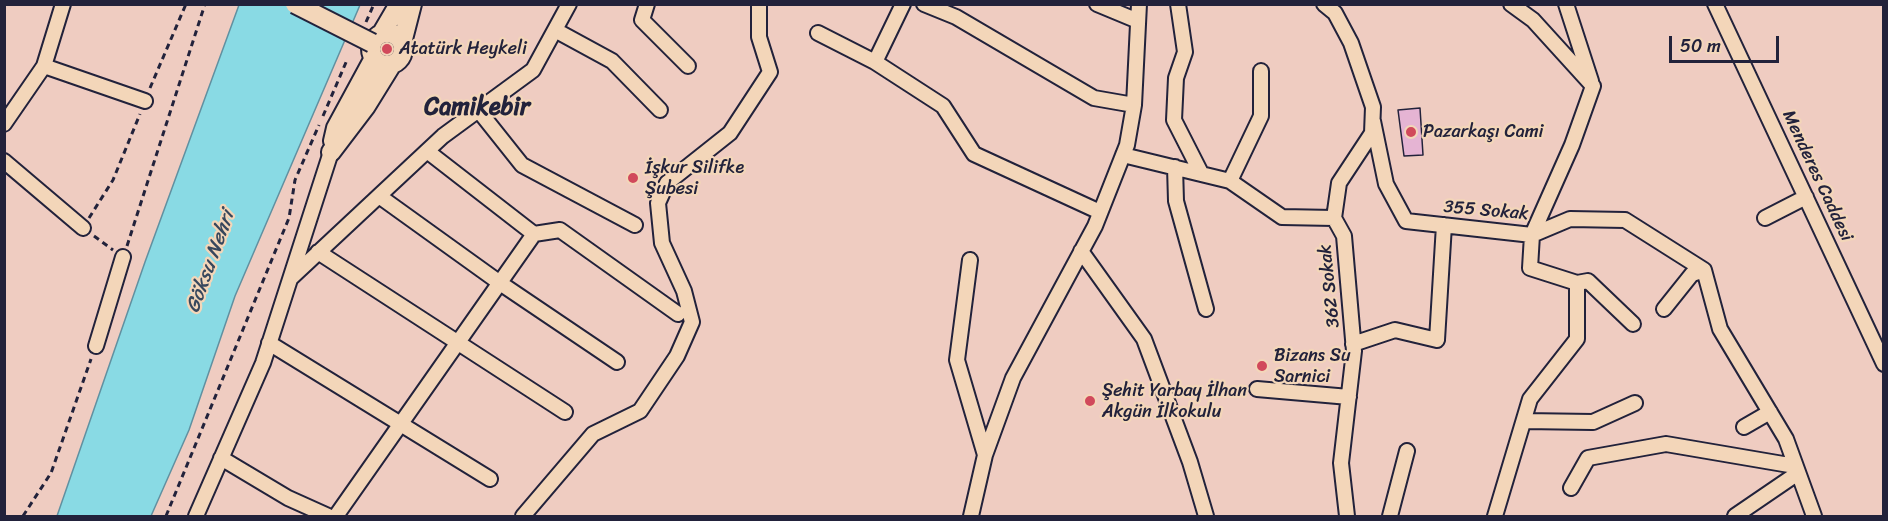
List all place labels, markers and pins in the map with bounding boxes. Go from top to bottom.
place label: Atatürk Heykeli [399,38,527,60]
marker: Atatürk Heykeli [380,42,394,56]
place label: Pazarkaşı Cami [1423,121,1544,143]
marker: Pazarkaşı Cami [1404,125,1418,139]
place label: İşkur Silifke Şubesi [645,157,744,200]
marker: İşkur Silifke Şubesi [626,171,640,185]
place label: Bizans Su Sarnici [1274,345,1351,388]
marker: Bizans Su Sarnici [1255,359,1269,373]
place label: Şehit Yarbay İlhan Akgün İlkokulu [1102,380,1247,422]
marker: Şehit Yarbay İlhan Akgün İlkokulu [1083,394,1097,408]

